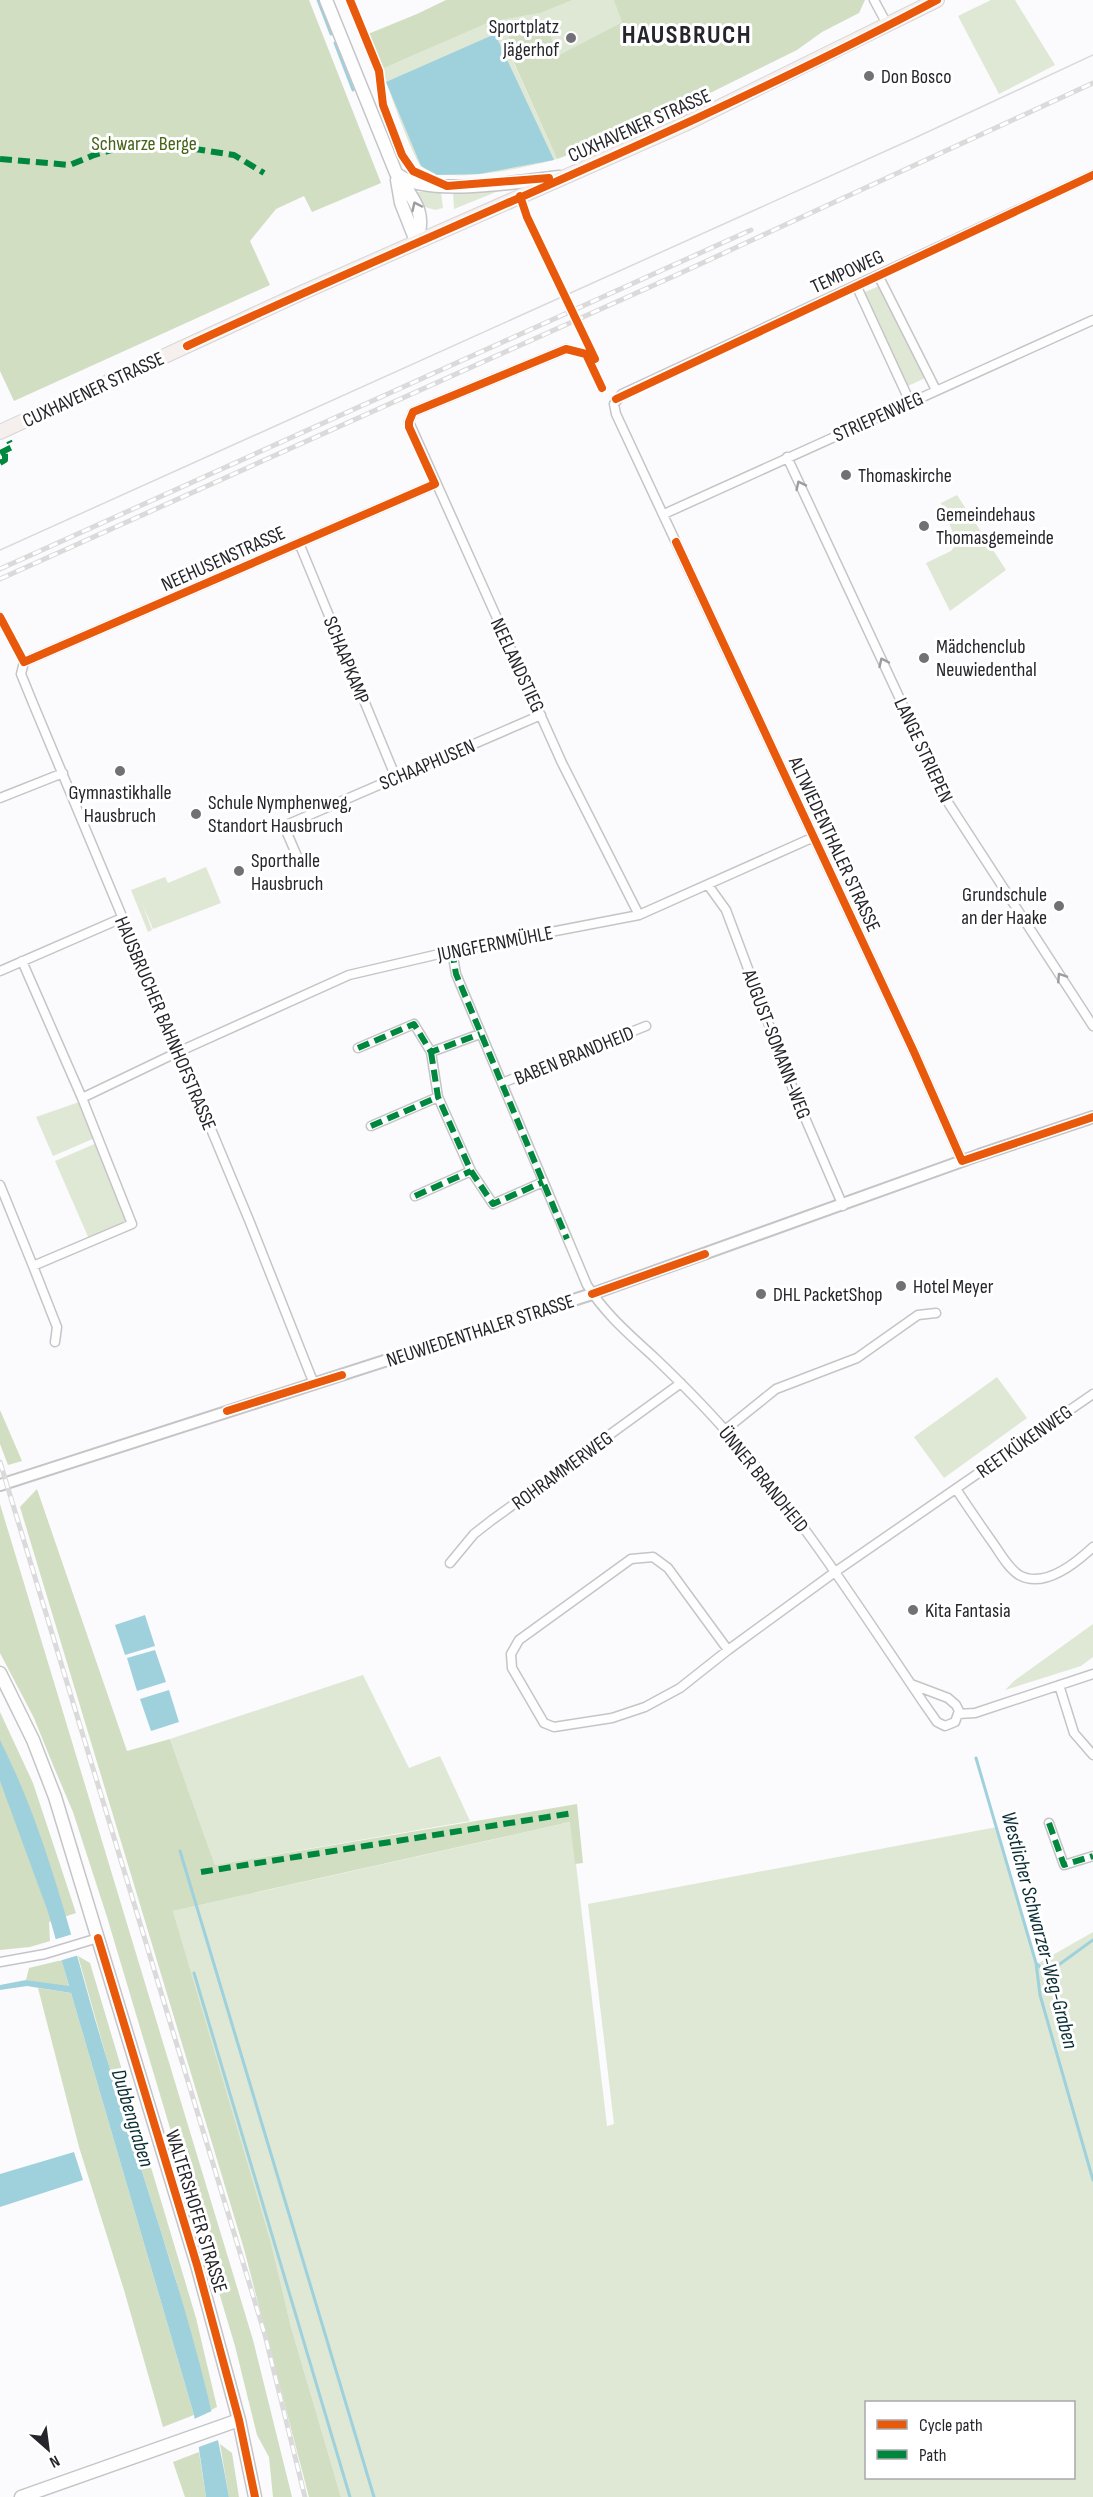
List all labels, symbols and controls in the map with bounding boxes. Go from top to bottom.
place label: Sportplatz Jägerhof [489,15,559,62]
district label: HAUSBRUCH [622,20,752,51]
marker: Sportplatz Jägerhof [564,31,578,45]
place label: Don Bosco [881,65,951,89]
marker: Don Bosco [862,69,876,83]
street label: CUXHAVENER STRASSE [564,84,714,168]
park label: Schwarze Berge [91,132,197,156]
one-way arrow [411,201,423,212]
street label: TEMPOWEG [807,245,888,299]
street label: CUXHAVENER STRASSE [19,347,168,433]
street label: STRIEPENWEG [830,386,927,447]
place label: Thomaskirche [858,464,952,488]
marker: Thomaskirche [839,468,853,482]
one-way arrow [796,481,807,492]
place label: Gemeindehaus Thomasgemeinde [936,503,1054,550]
marker: Gemeindehaus Thomasgemeinde [917,519,931,533]
street label: NEEHUSENSTRASSE [158,521,289,597]
street label: SCHAAPKAMP [318,613,374,708]
street label: NEELANDSTIEG [485,614,549,716]
place label: Mädchenclub Neuwiedenthal [936,635,1037,682]
marker: Mädchenclub Neuwiedenthal [917,651,931,665]
one-way arrow [878,657,890,668]
street label: LANGE STRIEPEN [888,694,958,807]
street label: SCHAAPHUSEN [376,734,479,796]
street label: ALTWIEDENTHALER STRASSE [783,752,885,936]
marker: Gymnastikhalle Hausbruch [113,764,127,778]
place label: Gymnastikhalle Hausbruch [69,781,171,828]
place label: Schule Nymphenweg, Standort Hausbruch [208,791,352,838]
marker: Schule Nymphenweg, Standort Hausbruch [189,807,203,821]
place label: Sporthalle Hausbruch [251,849,323,896]
marker: Sporthalle Hausbruch [232,864,246,878]
place label: Grundschule an der Haake [961,883,1047,930]
marker: Grundschule an der Haake [1052,899,1066,913]
street label: HAUSBRUCHER BAHNHOFSTRASSE [109,913,221,1134]
street label: JUNGFERNMÜHLE [434,921,555,967]
street label: AUGUST-SOMANN-WEG [736,965,816,1122]
one-way arrow [1057,973,1068,984]
street label: BABEN BRANDHEID [511,1021,638,1091]
place label: Hotel Meyer [913,1275,994,1299]
marker: Hotel Meyer [894,1279,908,1293]
place label: DHL PacketShop [773,1283,883,1307]
marker: DHL PacketShop [754,1287,768,1301]
street label: NEUWIEDENTHALER STRASSE [383,1289,577,1373]
street label: REETKÜKENWEG [972,1400,1077,1484]
street label: ÜNNER BRANDHEID [713,1422,813,1538]
street label: ROHRAMMERWEG [507,1426,618,1515]
place label: Kita Fantasia [925,1599,1011,1623]
marker: Kita Fantasia [906,1603,920,1617]
water label: Westlicher Schwarzer-Weg-Graben [996,1809,1083,2052]
water label: Dubbengraben [106,2066,159,2170]
street label: WALTERSHOFER STRASSE [160,2127,232,2296]
legend [865,2401,1075,2479]
text: Cycle path [919,2415,983,2436]
north arrow [18,2419,78,2479]
text: Path [919,2445,947,2466]
text: N [46,2451,63,2471]

